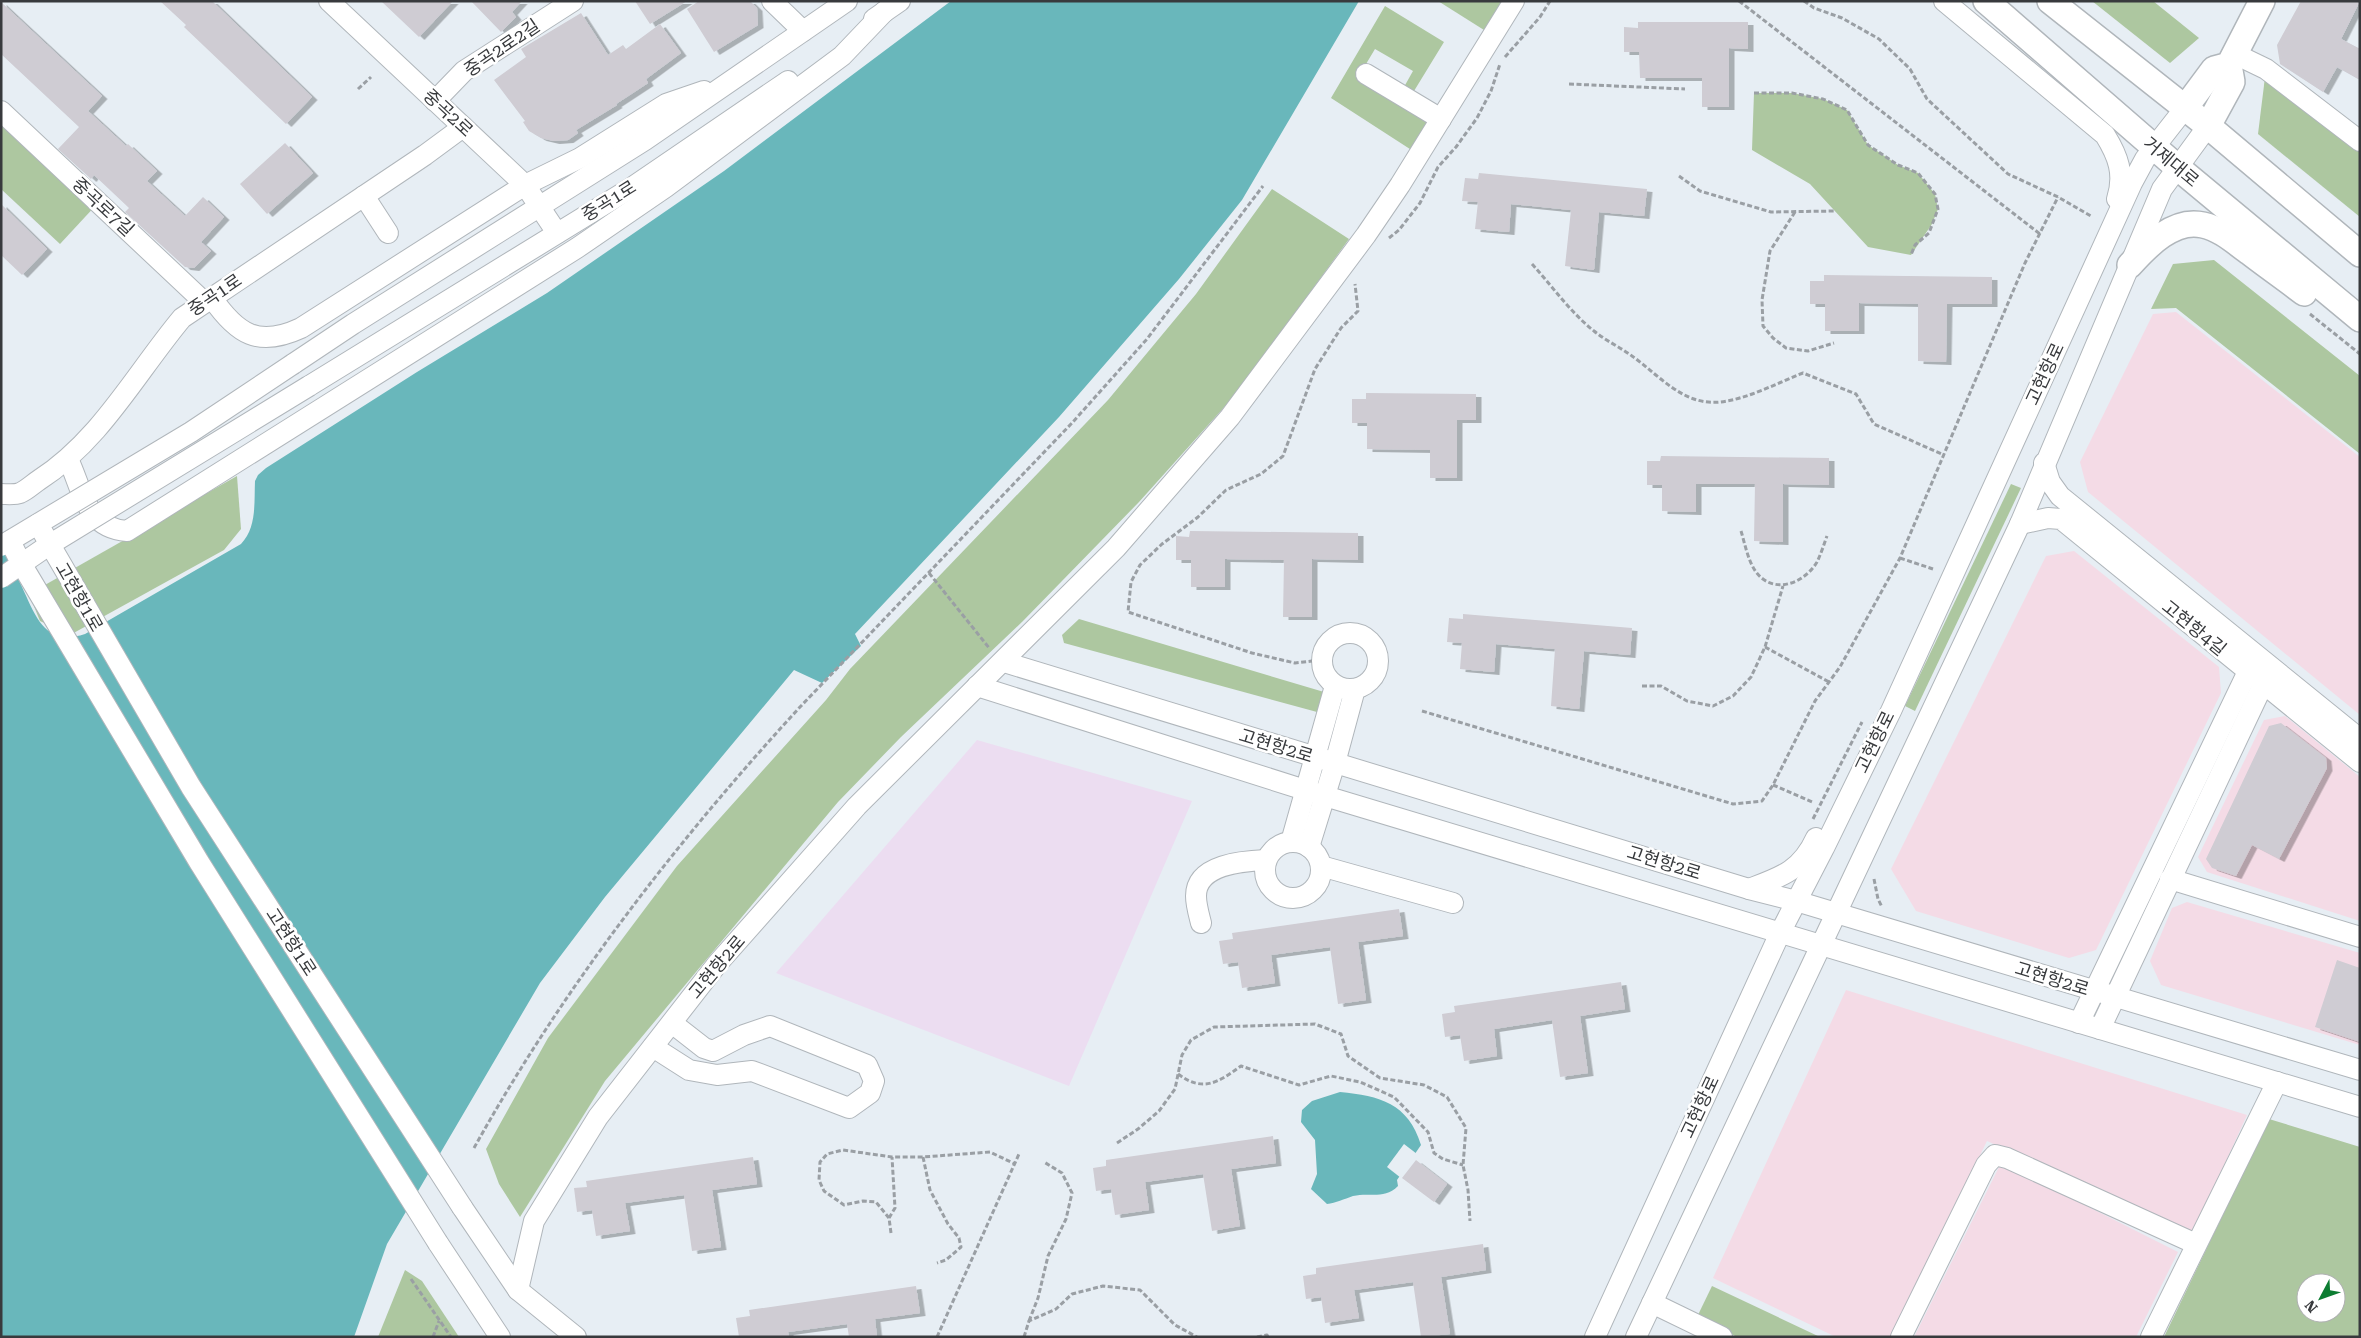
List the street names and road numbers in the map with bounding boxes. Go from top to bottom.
street label: 중곡2로2길 [460,15,543,80]
street label: 중곡2로 [419,85,477,141]
street label: 거제대로 [2139,132,2203,191]
street label: 중곡로7길 [68,173,138,240]
street label: 중곡1로 [578,176,640,225]
street label: 중곡1로 [184,269,245,320]
street label: 고현항로 [2021,339,2068,408]
street label: 고현항1로 [51,558,108,635]
street label: 고현항4길 [2158,595,2231,660]
street label: 고현항로 [1851,707,1899,776]
street label: 고현항2로 [1237,724,1316,767]
street label: 고현항2로 [1625,841,1704,884]
street label: 고현항1로 [262,904,321,979]
street label: 고현항2로 [684,931,749,1003]
street label: 고현항2로 [2013,957,2092,1000]
street label: 고현항로 [1676,1072,1723,1141]

